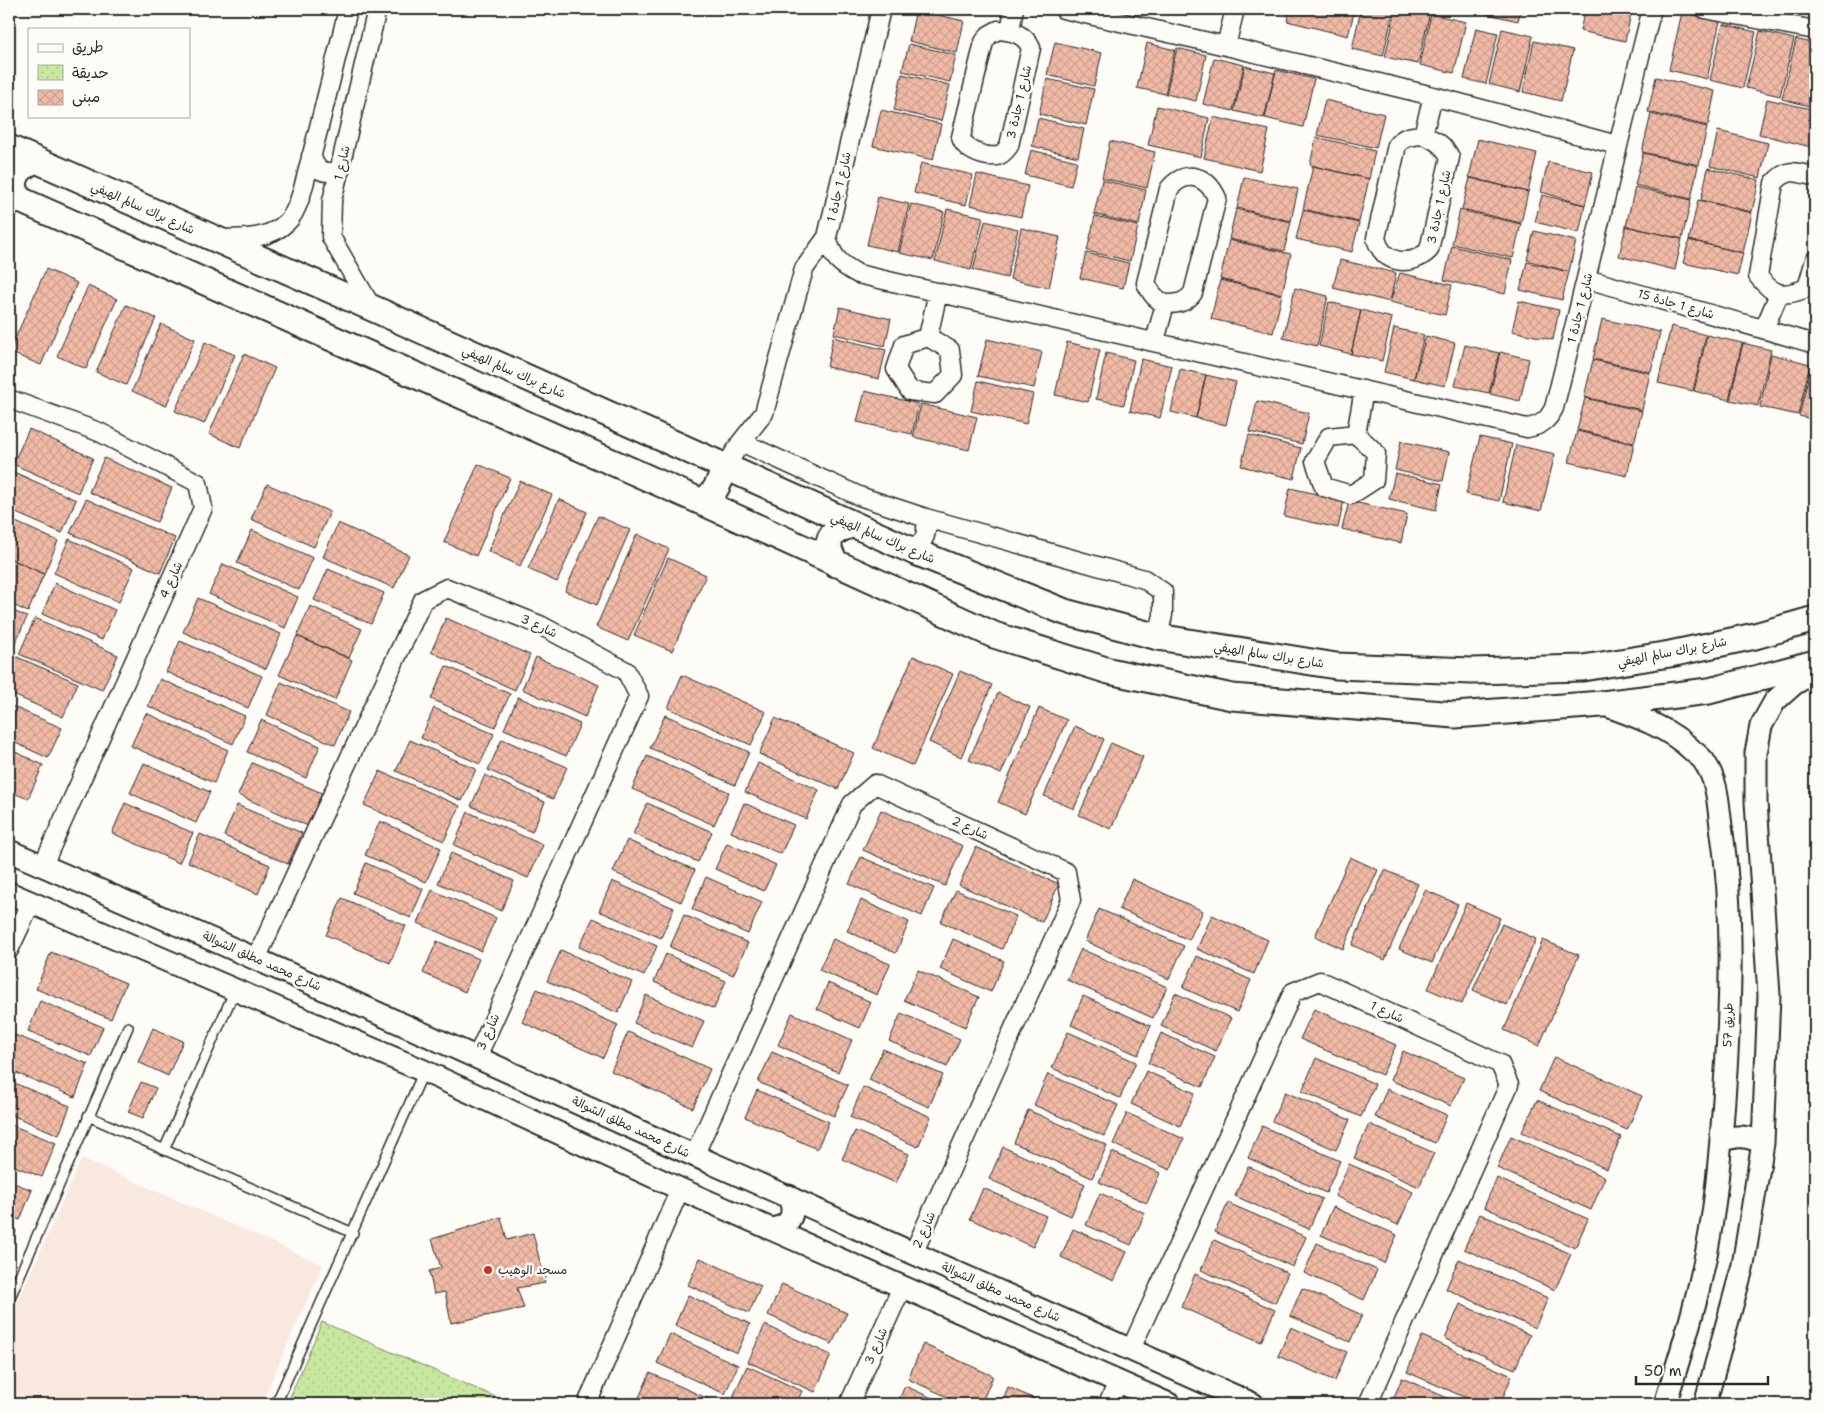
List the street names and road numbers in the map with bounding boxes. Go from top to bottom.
street label: شارع 1 جادة 3 [1003,64,1036,141]
street label: شارع 1 [330,144,355,182]
street label: شارع 1 جادة 1 [823,150,856,224]
street label: شارع 1 جادة 3 [1423,169,1456,246]
street label: شارع براك سالم الهيفي [88,178,197,241]
street label: شارع 1 جادة 1 [1564,271,1597,345]
street label: شارع 1 جادة 15 [1636,285,1716,324]
street label: شارع براك سالم الهيفي [459,342,568,405]
street label: شارع براك سالم الهيفي [828,509,937,570]
street label: شارع 4 [156,559,187,601]
street label: شارع 3 [518,611,560,642]
street label: شارع براك سالم الهيفي [1616,634,1729,673]
street label: شارع براك سالم الهيفي [1212,638,1325,675]
street label: شارع 2 [949,813,991,844]
street label: شارع محمد مطلق الشوالة [200,928,324,995]
street label: شارع 1 [1367,997,1406,1028]
street label: طريق 57 [1719,1003,1737,1047]
street label: شارع 3 [473,1011,504,1053]
street label: شارع محمد مطلق الشوالة [569,1093,693,1162]
street label: شارع 2 [909,1209,940,1251]
street label: شارع محمد مطلق الشوالة [939,1259,1063,1326]
street label: شارع 3 [861,1325,892,1367]

